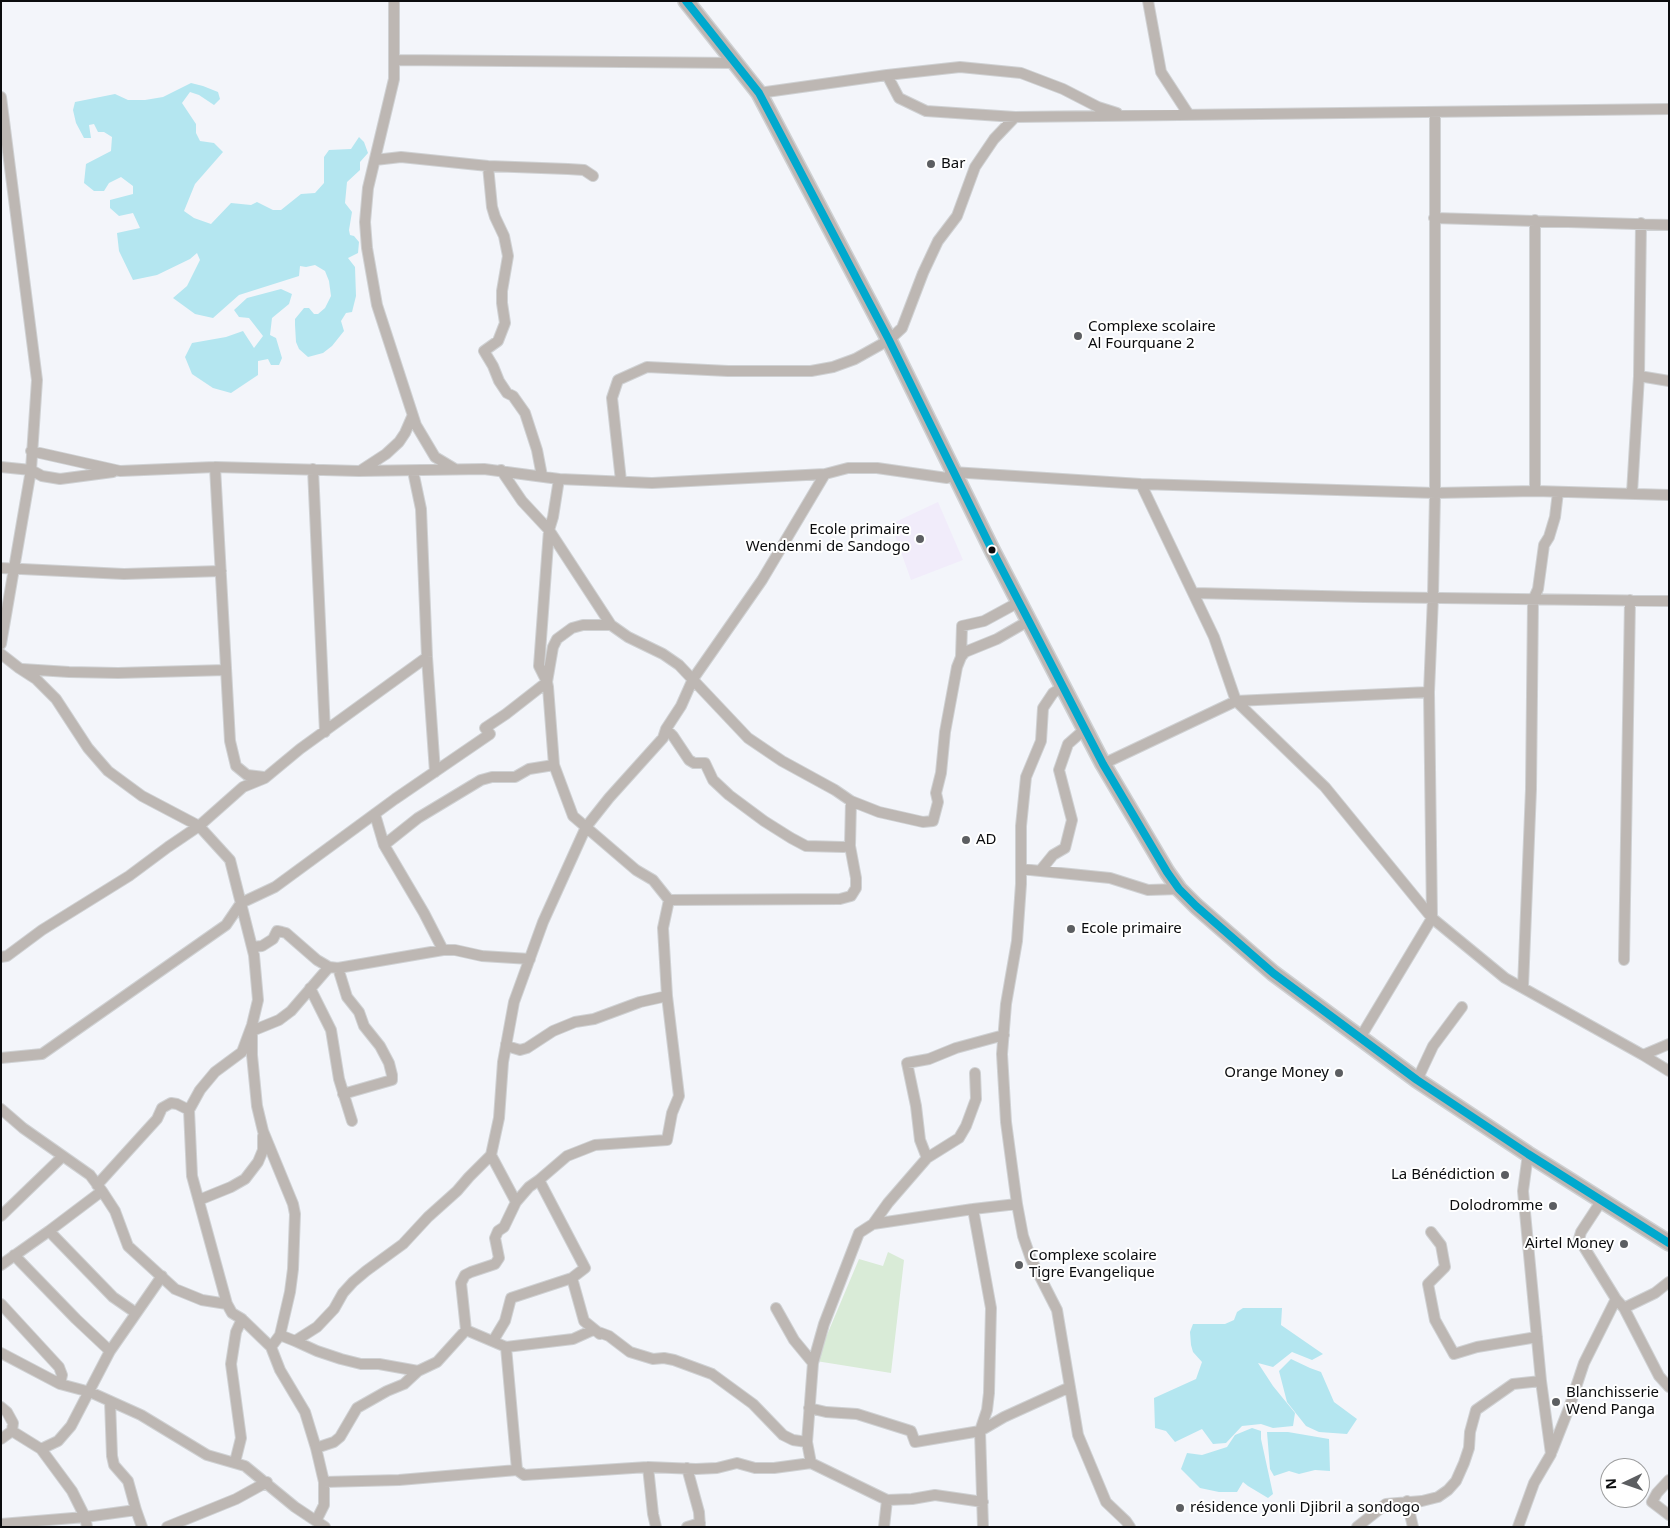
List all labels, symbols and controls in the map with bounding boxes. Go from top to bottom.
place label: Bar [941,155,965,173]
marker: Bar [925,158,937,170]
place label: Complexe scolaire Al Fourquane 2 [1088,318,1216,353]
marker: Complexe scolaire Al Fourquane 2 [1072,330,1084,342]
place label: Ecole primaire Wendenmi de Sandogo [746,521,910,556]
marker: Ecole primaire Wendenmi de Sandogo [914,533,926,545]
unlabelled marker [987,545,997,555]
place label: AD [976,831,997,849]
marker: AD [960,834,972,846]
place label: Ecole primaire [1081,920,1182,938]
marker: Ecole primaire [1065,923,1077,935]
place label: Orange Money [1224,1064,1329,1082]
marker: Orange Money [1333,1067,1345,1079]
place label: La Bénédiction [1391,1166,1495,1184]
marker: La Bénédiction [1499,1169,1511,1181]
place label: Dolodromme [1449,1197,1543,1215]
marker: Dolodromme [1547,1200,1559,1212]
place label: Airtel Money [1525,1235,1614,1253]
marker: Airtel Money [1618,1238,1630,1250]
place label: Complexe scolaire Tigre Evangelique [1029,1247,1157,1282]
marker: Complexe scolaire Tigre Evangelique [1013,1259,1025,1271]
place label: Blanchisserie Wend Panga [1566,1384,1659,1419]
marker: Blanchisserie Wend Panga [1550,1396,1562,1408]
north arrow [1600,1458,1650,1508]
text: N [1601,1478,1620,1490]
place label: résidence yonli Djibril a sondogo [1190,1499,1420,1517]
marker: résidence yonli Djibril a sondogo [1174,1502,1186,1514]

